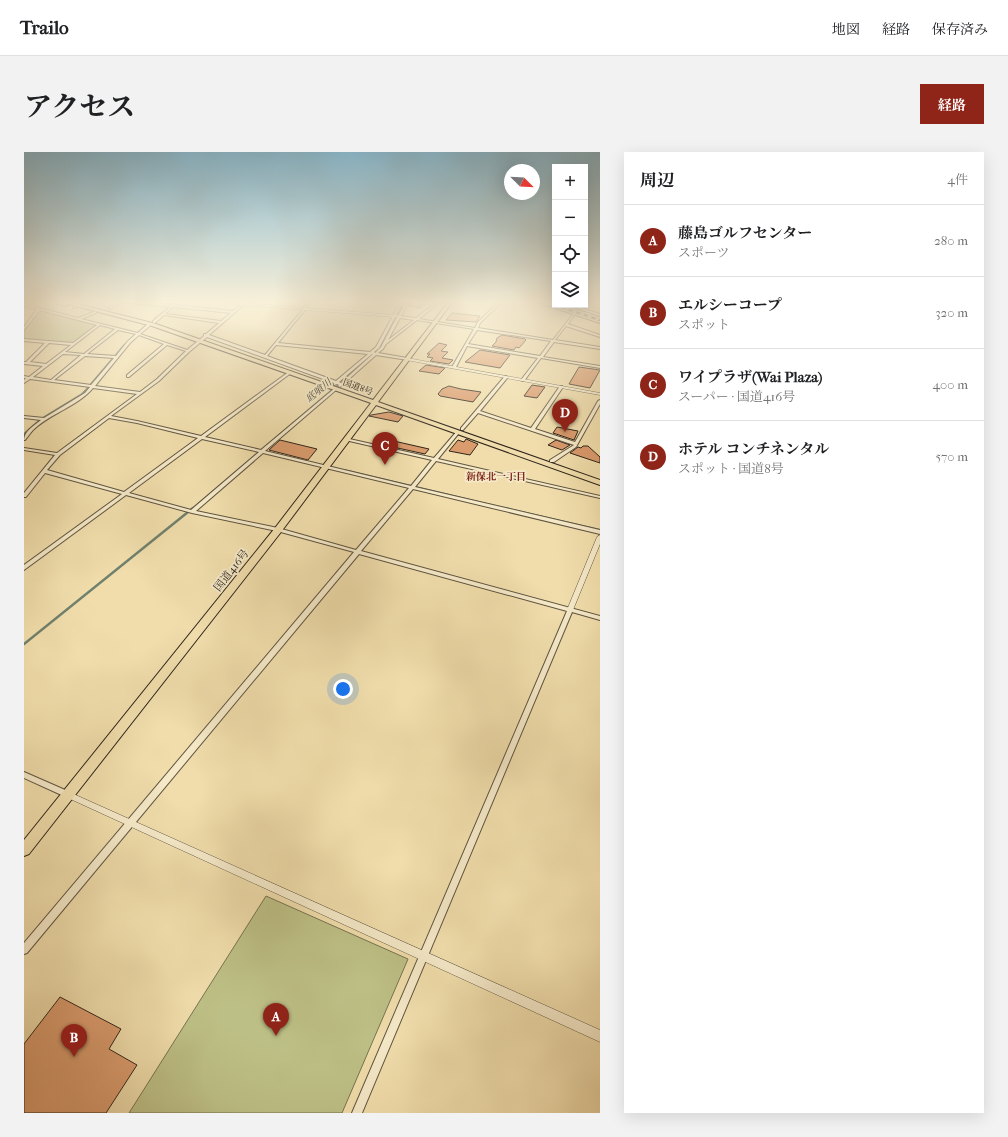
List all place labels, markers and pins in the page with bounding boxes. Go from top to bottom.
pin: D [552,399,578,432]
pin: C [372,432,398,465]
pin: A [263,1003,289,1036]
pin: B [61,1024,87,1057]

